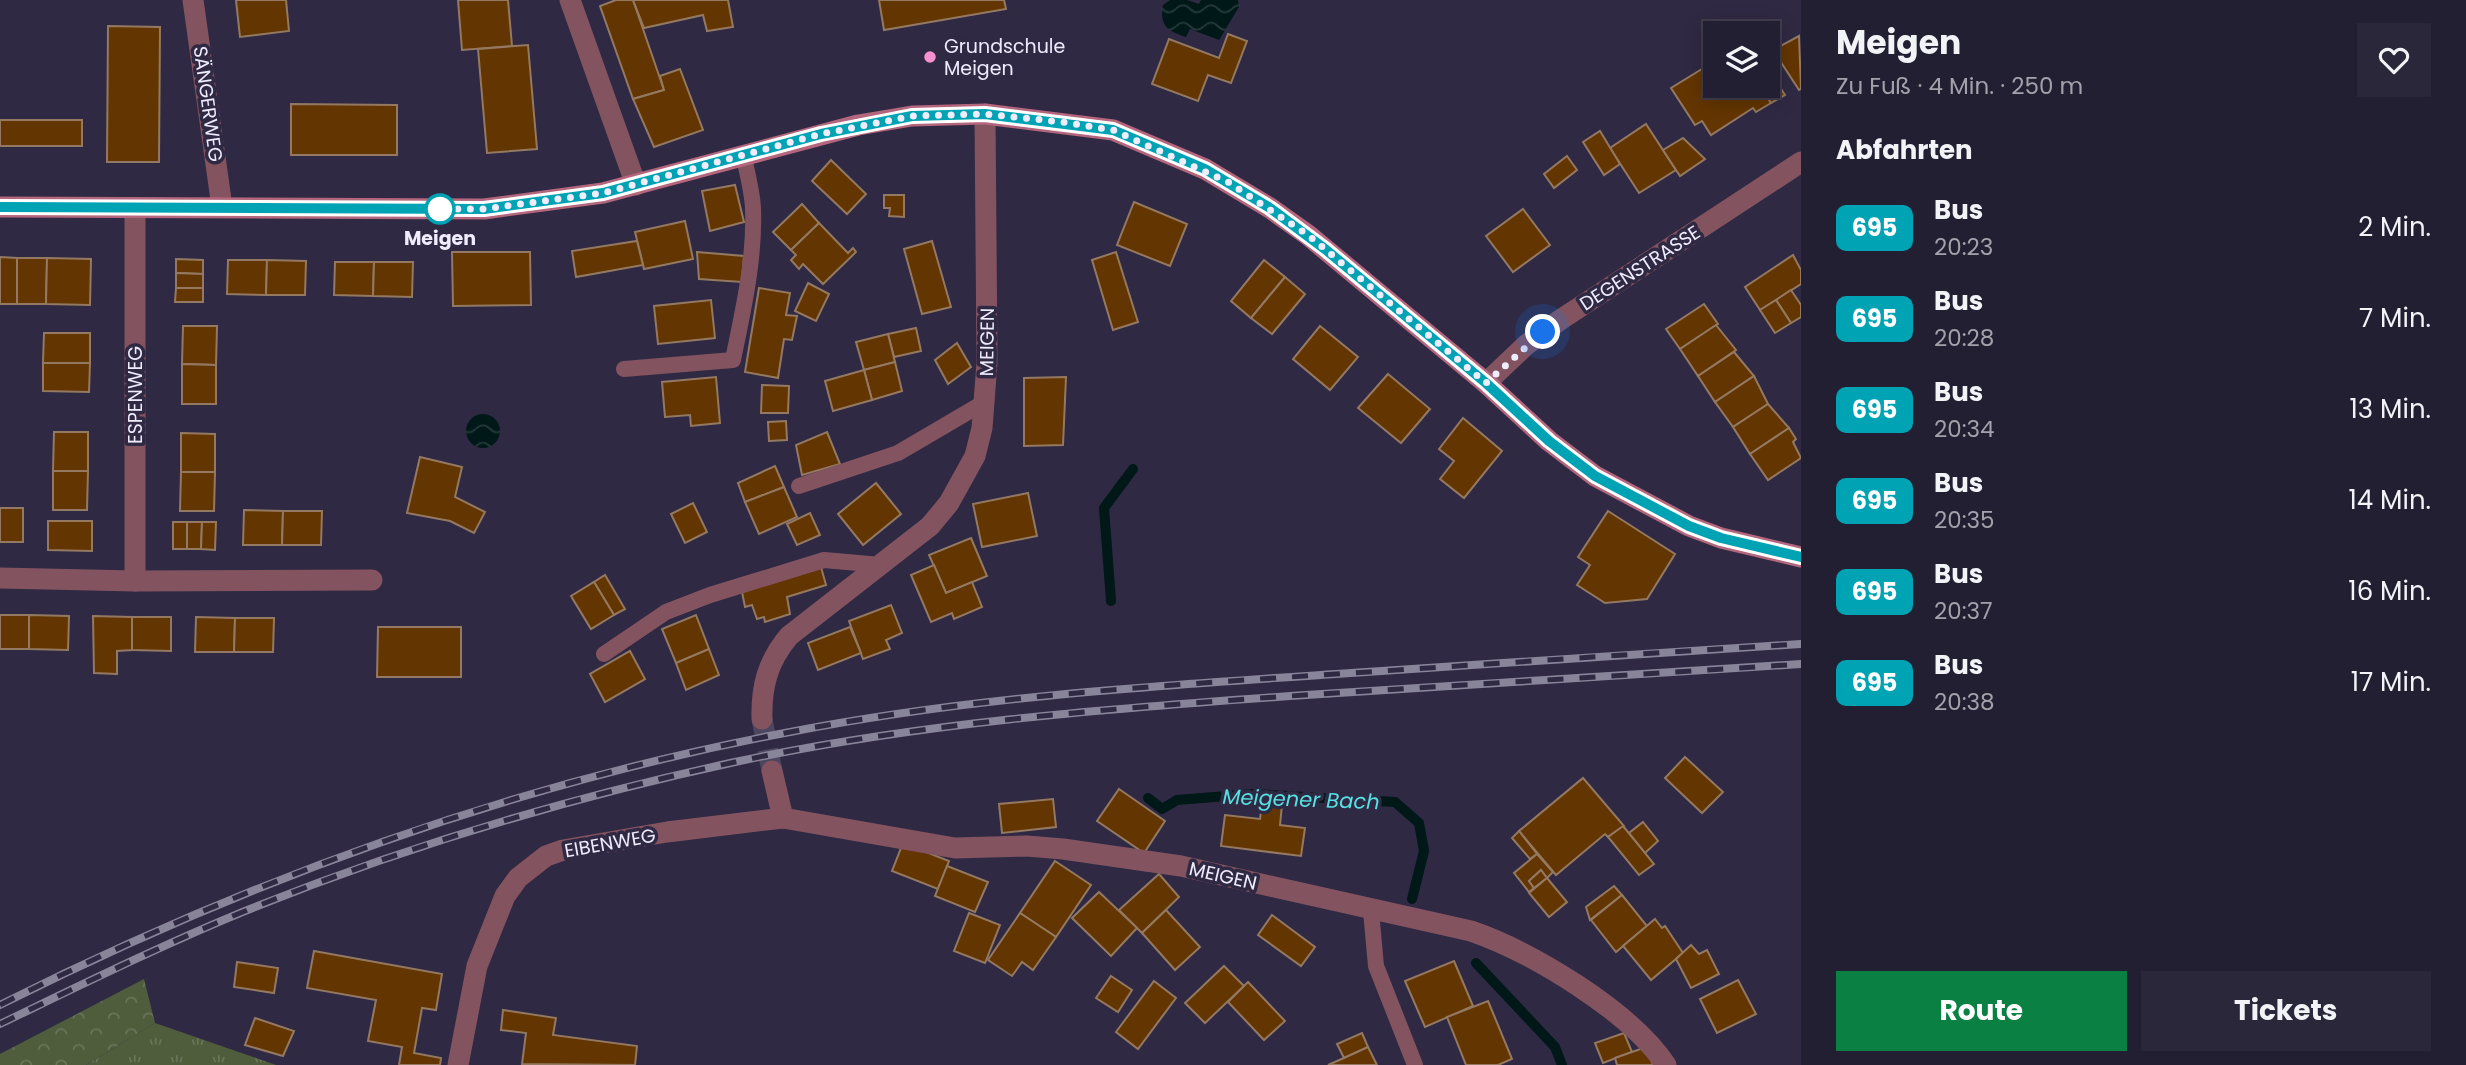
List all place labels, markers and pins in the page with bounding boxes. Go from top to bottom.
place label: Grundschule Meigen [944,33,1065,82]
marker: Grundschule Meigen [922,49,938,65]
marker: Meigen [425,194,455,224]
place label: Meigen [404,225,476,252]

